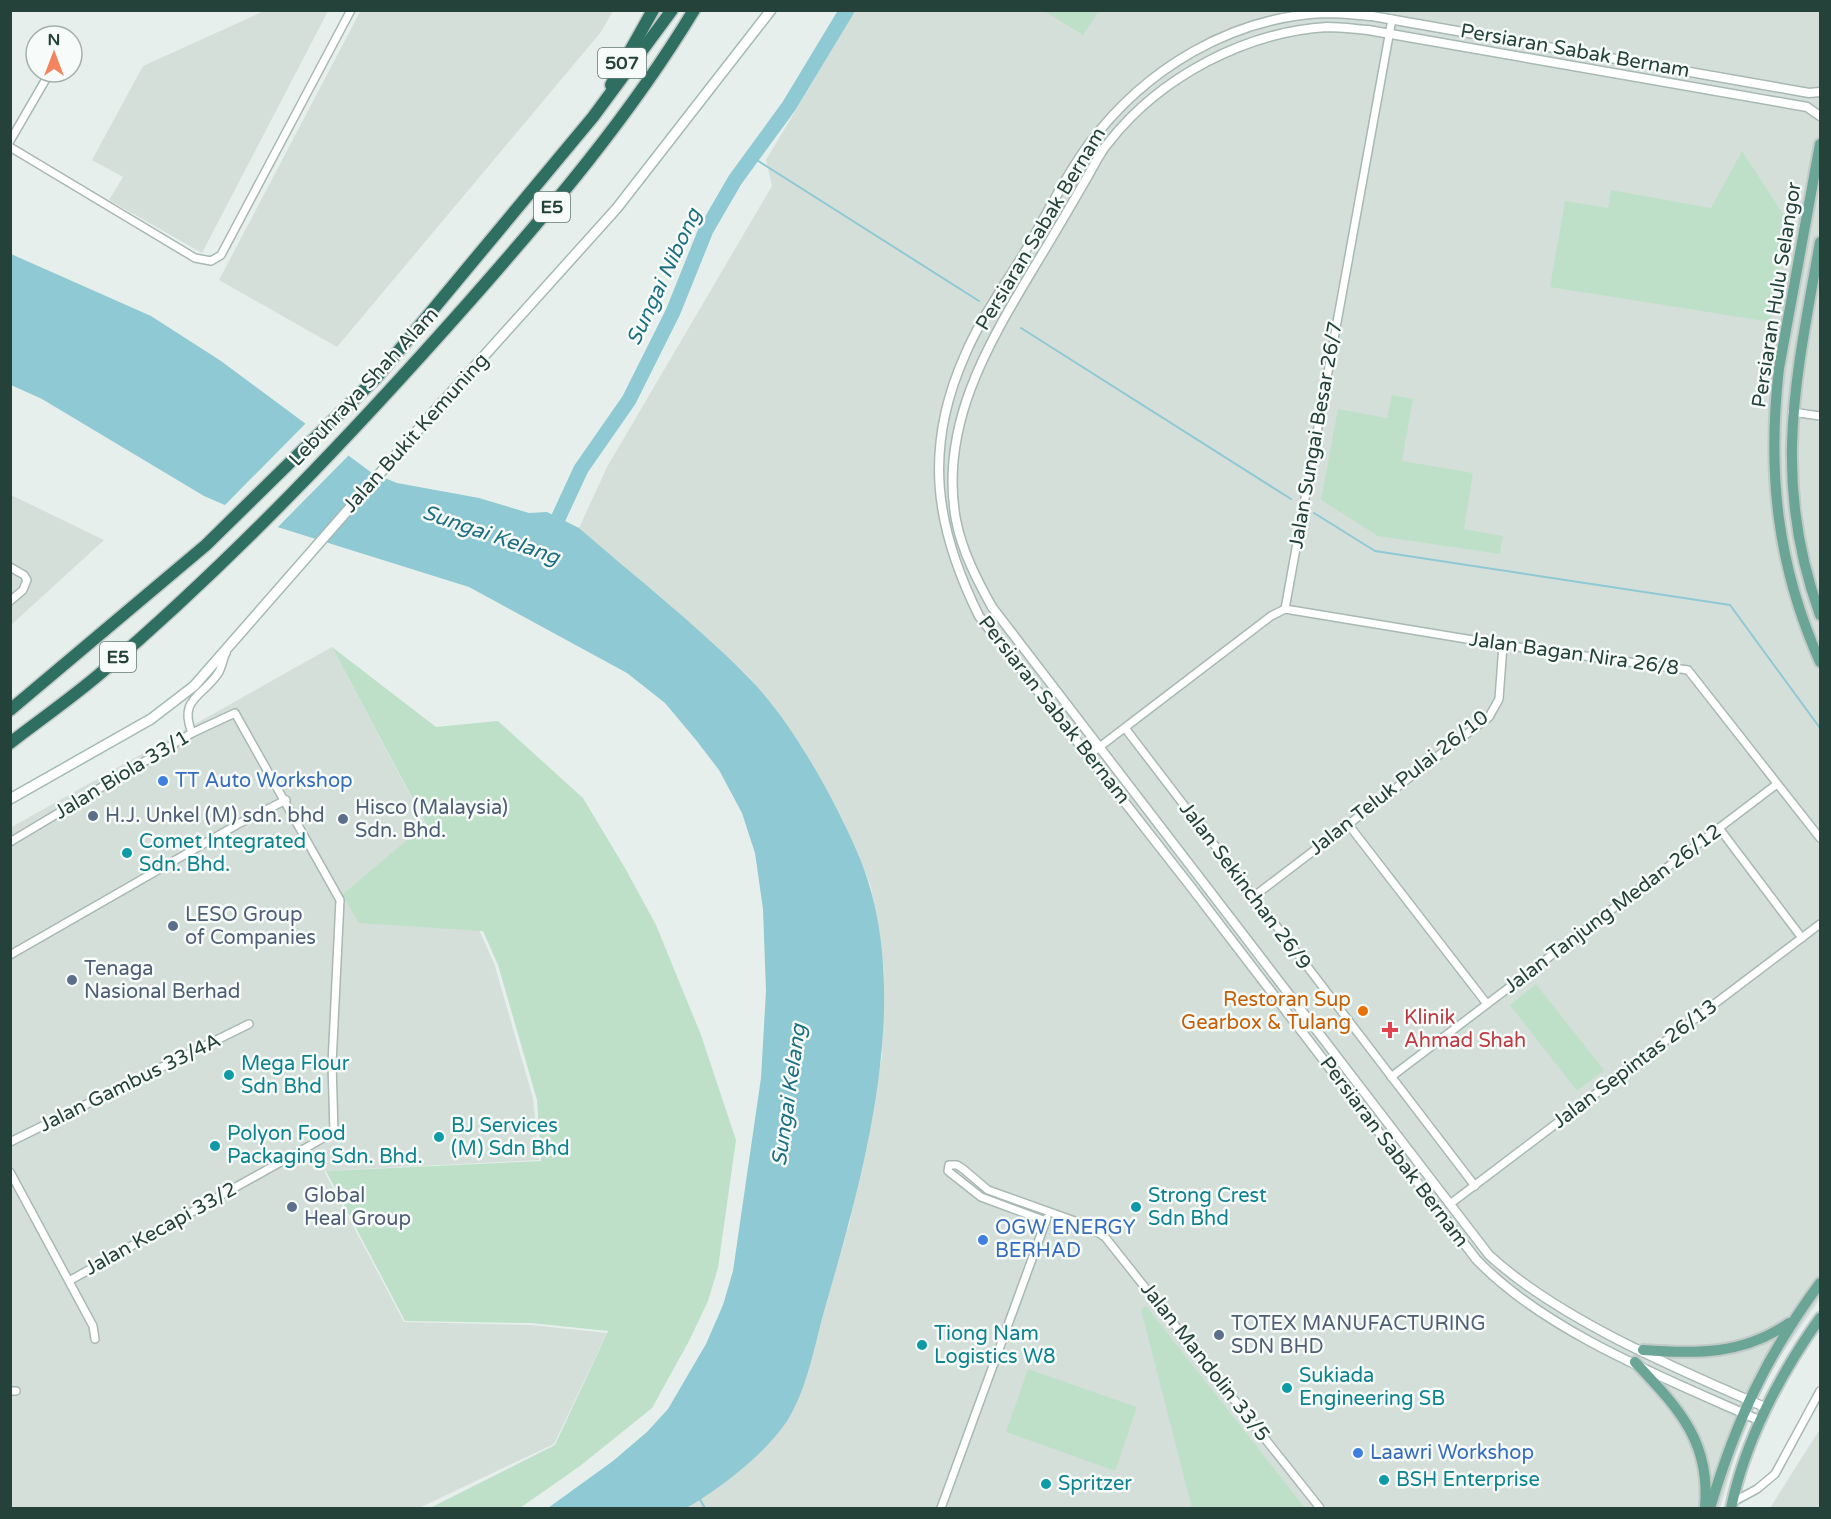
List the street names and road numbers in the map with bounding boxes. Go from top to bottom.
street label: Persiaran Sabak Bernam [1459,19,1691,83]
road number: 507 [598,48,646,78]
street label: Persiaran Sabak Bernam [971,123,1111,335]
street label: Persiaran Hulu Selangor [1747,180,1807,410]
road number: E5 [534,192,570,222]
street label: Lebuhraya Shah Alam [284,303,444,471]
street label: Jalan Sungai Besar 26/7 [1284,320,1348,550]
street label: Jalan Bukit Kemuning [338,348,494,518]
street label: Persiaran Sabak Bernam [973,611,1135,809]
street label: Jalan Bagan Nira 26/8 [1468,627,1680,681]
road number: E5 [100,642,136,672]
street label: Jalan Teluk Pulai 26/10 [1305,706,1493,860]
street label: Jalan Biola 33/1 [50,725,194,825]
street label: Jalan Sekinchan 26/9 [1174,797,1316,975]
street label: Jalan Tanjung Medan 26/12 [1500,819,1726,999]
street label: Jalan Sepintas 26/13 [1548,994,1722,1134]
street label: Jalan Gambus 33/4A [35,1029,225,1137]
street label: Persiaran Sabak Bernam [1315,1052,1473,1252]
street label: Jalan Kecapi 33/2 [81,1177,241,1281]
street label: Jalan Mandolin 33/5 [1135,1278,1275,1446]

